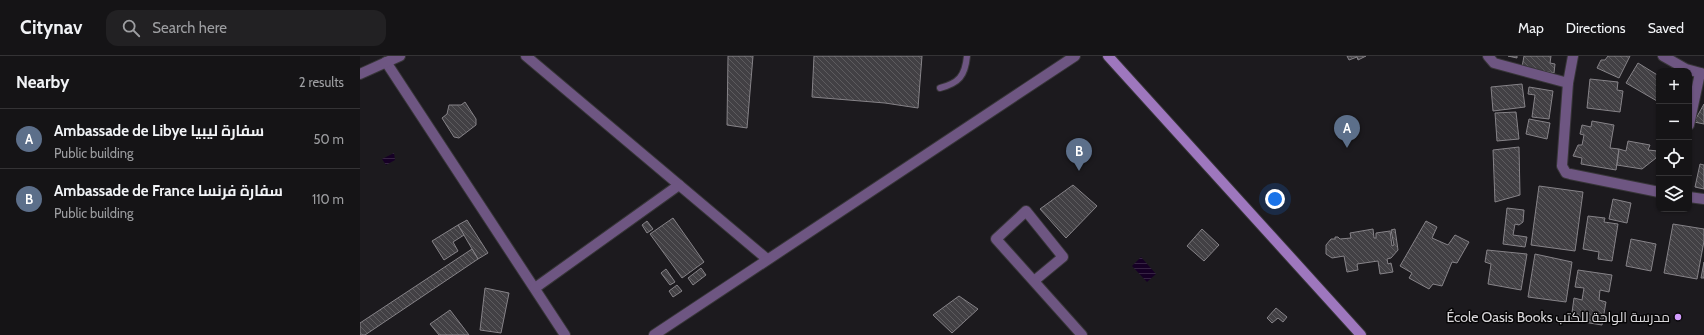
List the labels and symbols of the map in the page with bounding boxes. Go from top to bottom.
pin: A [1334,115,1360,148]
pin: B [1066,138,1092,171]
your location [1265,189,1285,209]
place label: École Oasis Books مدرسة الواحة للكتب [1447,308,1670,326]
marker: École Oasis Books مدرسة الواحة للكتب [1673,312,1683,322]

